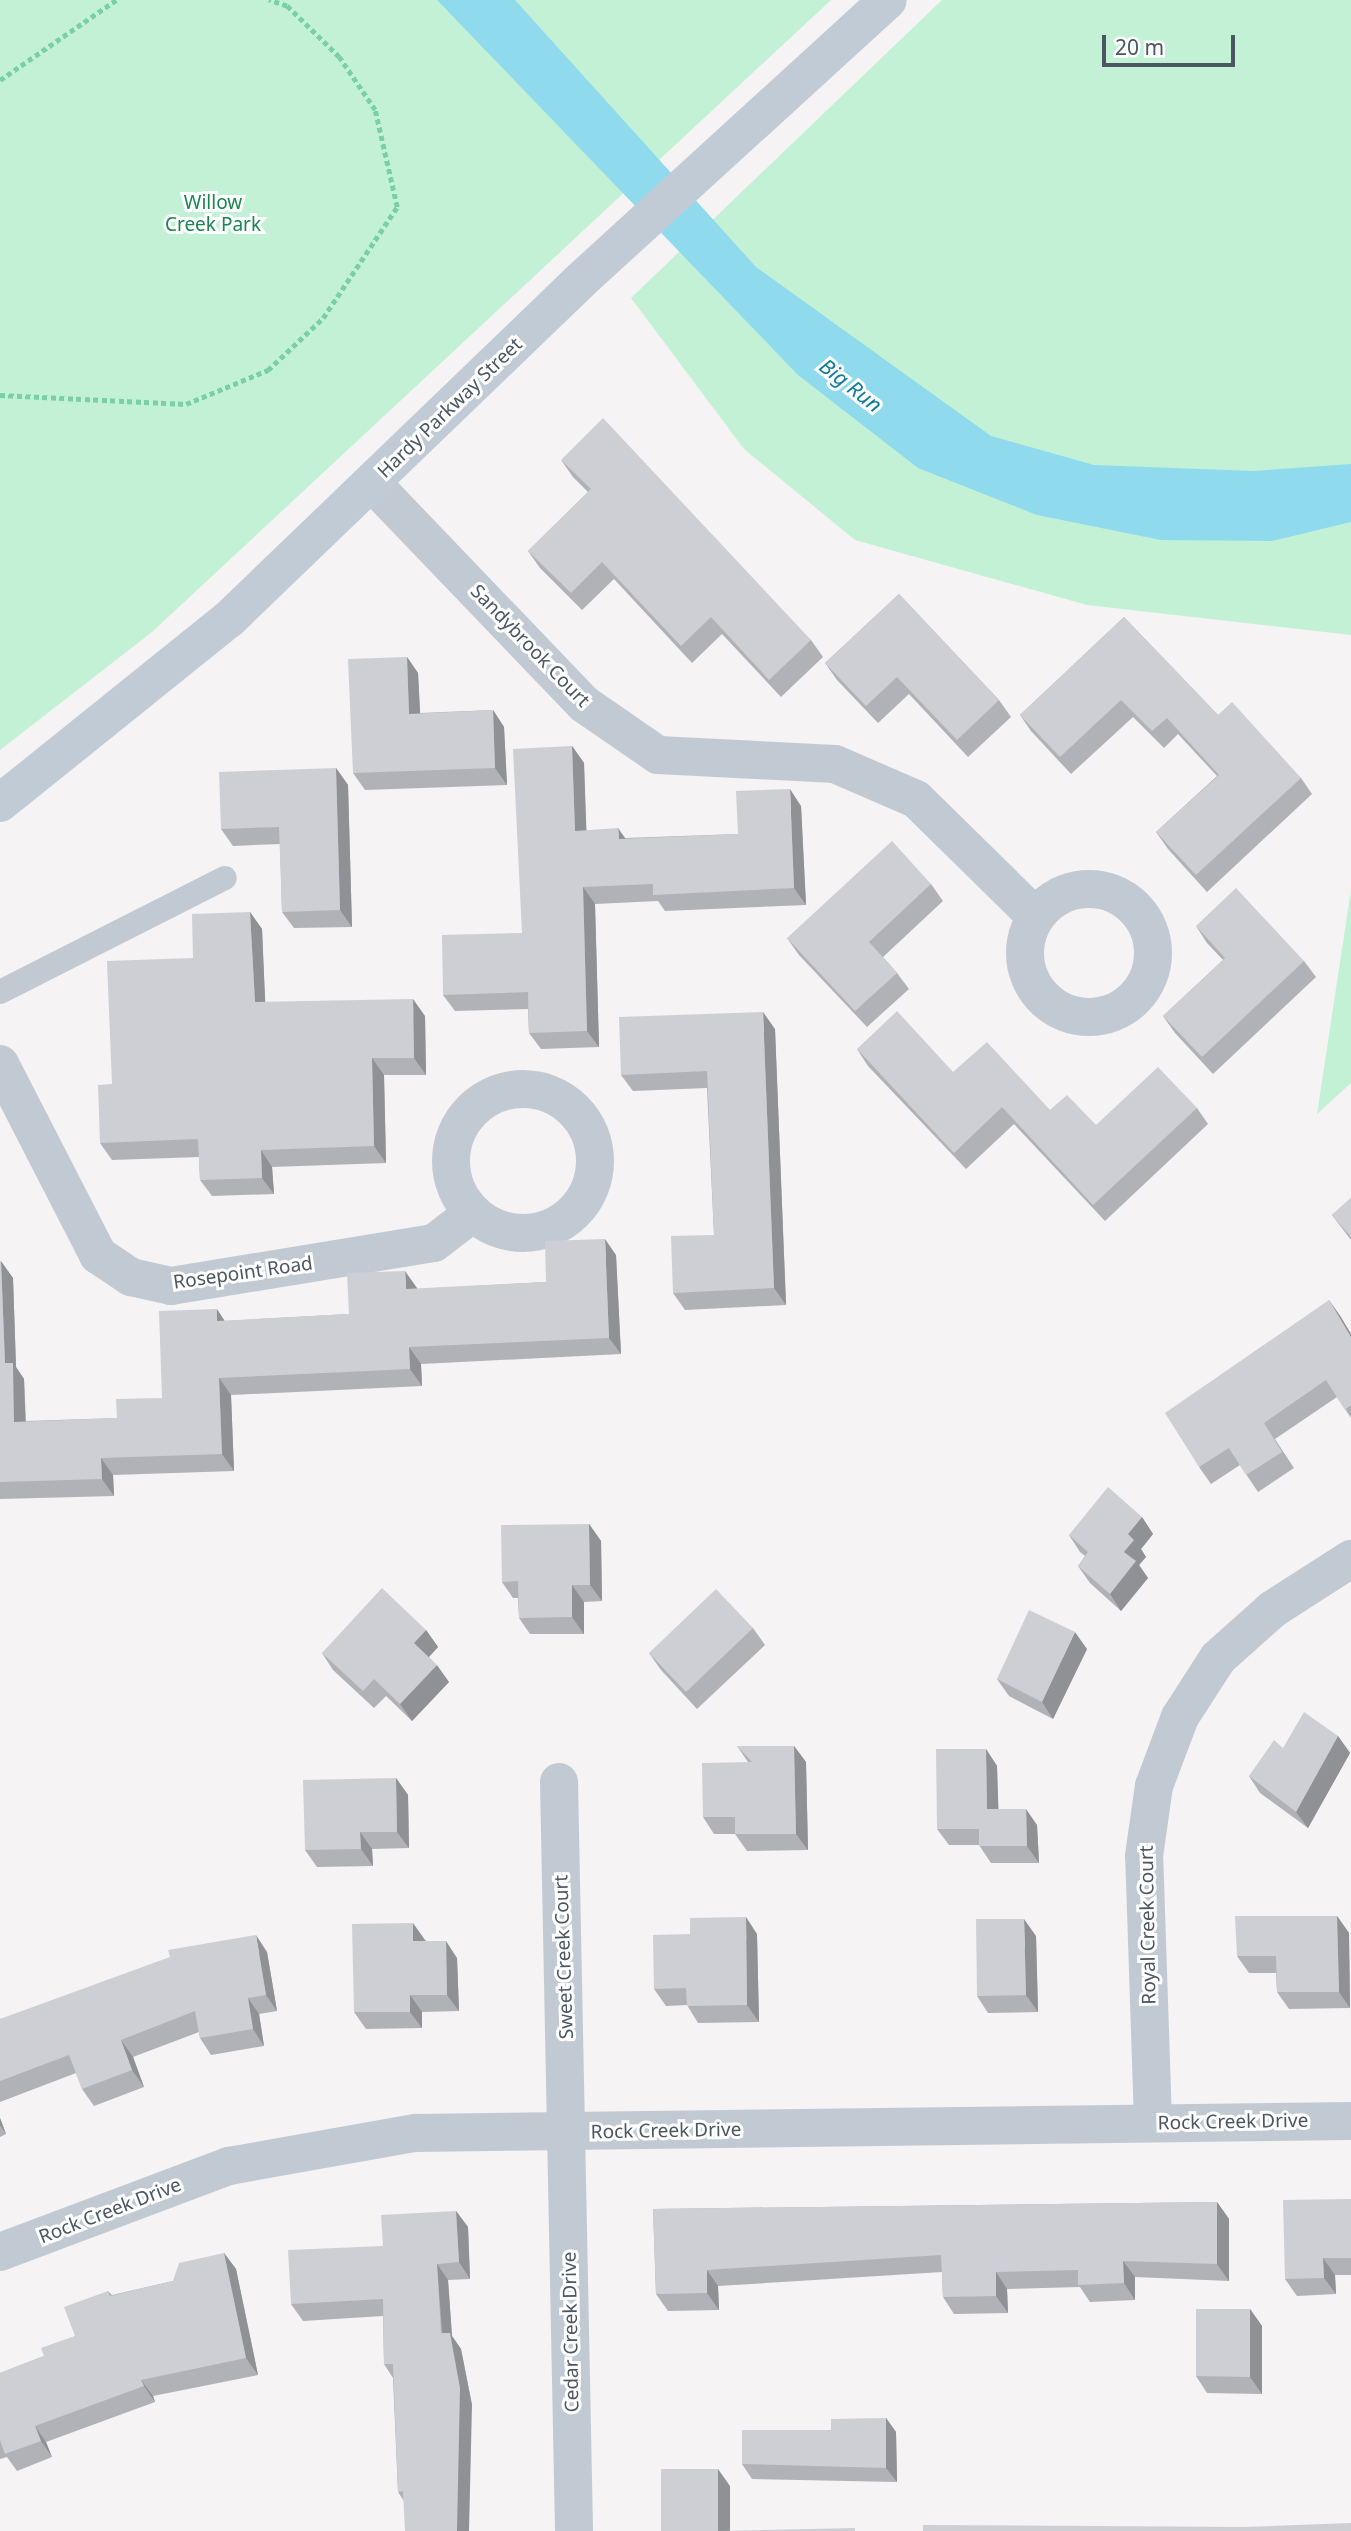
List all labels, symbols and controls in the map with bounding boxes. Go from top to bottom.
scale bar [1106,21,1239,65]
text: 20 m [1115,33,1164,61]
park label: Willow Creek Park [165,192,261,236]
street label: Hardy Parkway Street [373,333,527,483]
water label: Big Run [815,353,887,417]
street label: Sandybrook Court [466,580,594,712]
street label: Rosepoint Road [172,1252,314,1294]
street label: Royal Creek Court [1135,1845,1161,2005]
street label: Sweet Creek Court [550,1874,578,2040]
street label: Rock Creek Drive [1158,2109,1308,2135]
street label: Rock Creek Drive [591,2118,741,2144]
street label: Rock Creek Drive [36,2173,184,2249]
street label: Cedar Creek Drive [558,2251,584,2413]

